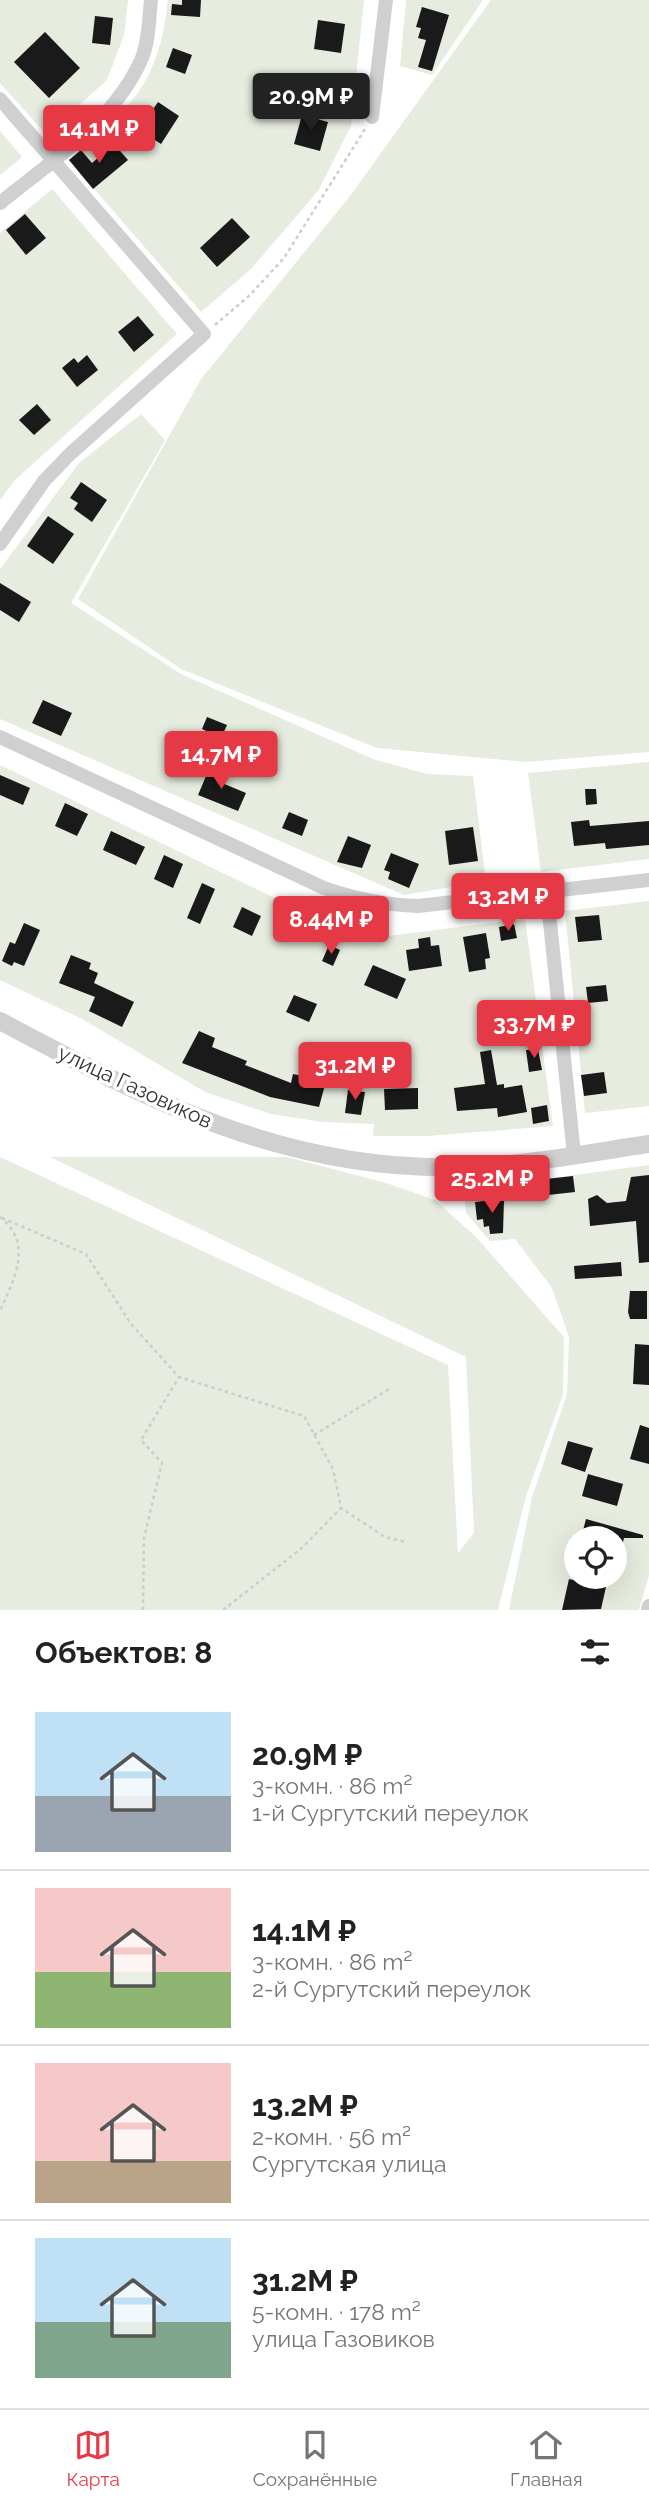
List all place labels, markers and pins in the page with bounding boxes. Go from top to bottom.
pin: 20.9M ₽ [246,74,376,133]
pin: 14.1M ₽ [34,106,164,165]
pin: 14.7M ₽ [156,732,286,791]
pin: 13.2M ₽ [443,874,573,933]
pin: 8.44M ₽ [266,897,396,956]
pin: 33.7M ₽ [469,1000,599,1060]
pin: 31.2M ₽ [290,1042,420,1102]
pin: 25.2M ₽ [427,1156,557,1215]

